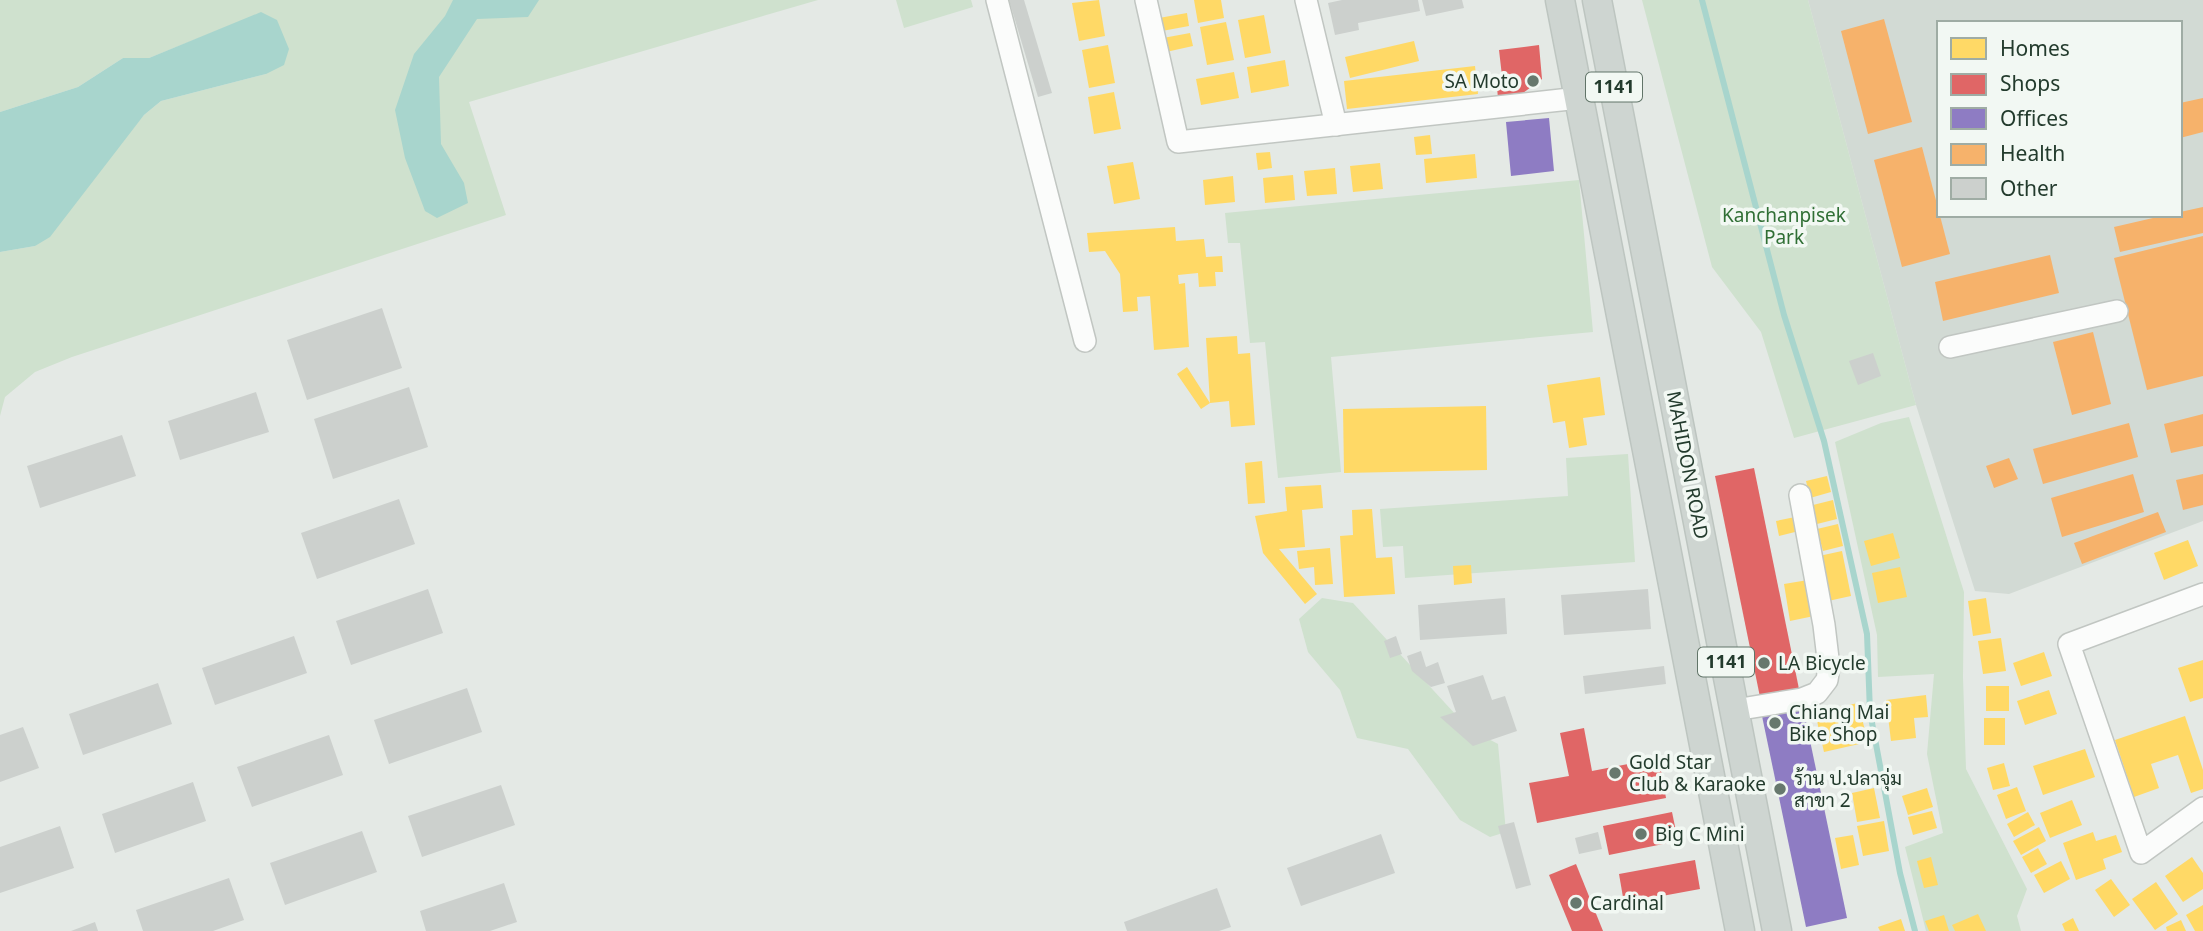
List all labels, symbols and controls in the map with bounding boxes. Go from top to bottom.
legend [1937,21,2182,217]
text: Homes [2000,34,2070,62]
place label: SA Moto [1444,68,1519,94]
text: Shops [2000,69,2060,97]
road number: 1141 [1586,72,1642,102]
marker: SA Moto [1525,73,1541,89]
text: Offices [2000,104,2068,132]
text: Health [2000,139,2065,167]
text: Other [2000,174,2058,202]
park label: Kanchanpisek Park [1722,202,1846,250]
street label: MAHIDON ROAD [1661,389,1715,541]
road number: 1141 [1698,648,1754,676]
place label: LA Bicycle [1778,650,1866,676]
marker: LA Bicycle [1756,655,1772,671]
place label: Chiang Mai Bike Shop [1789,699,1889,747]
marker: Chiang Mai Bike Shop [1767,715,1783,731]
place label: Gold Star Club & Karaoke [1629,749,1766,797]
marker: Gold Star Club & Karaoke [1607,765,1623,781]
place label: ร้าน ป.ปลาจุ่ม สาขา 2 [1794,765,1902,813]
marker: ร้าน ป.ปลาจุ่ม สาขา 2 [1772,781,1788,797]
place label: Big C Mini [1655,821,1745,847]
marker: Big C Mini [1633,826,1649,842]
place label: Cardinal [1590,890,1664,916]
marker: Cardinal [1568,895,1584,911]

